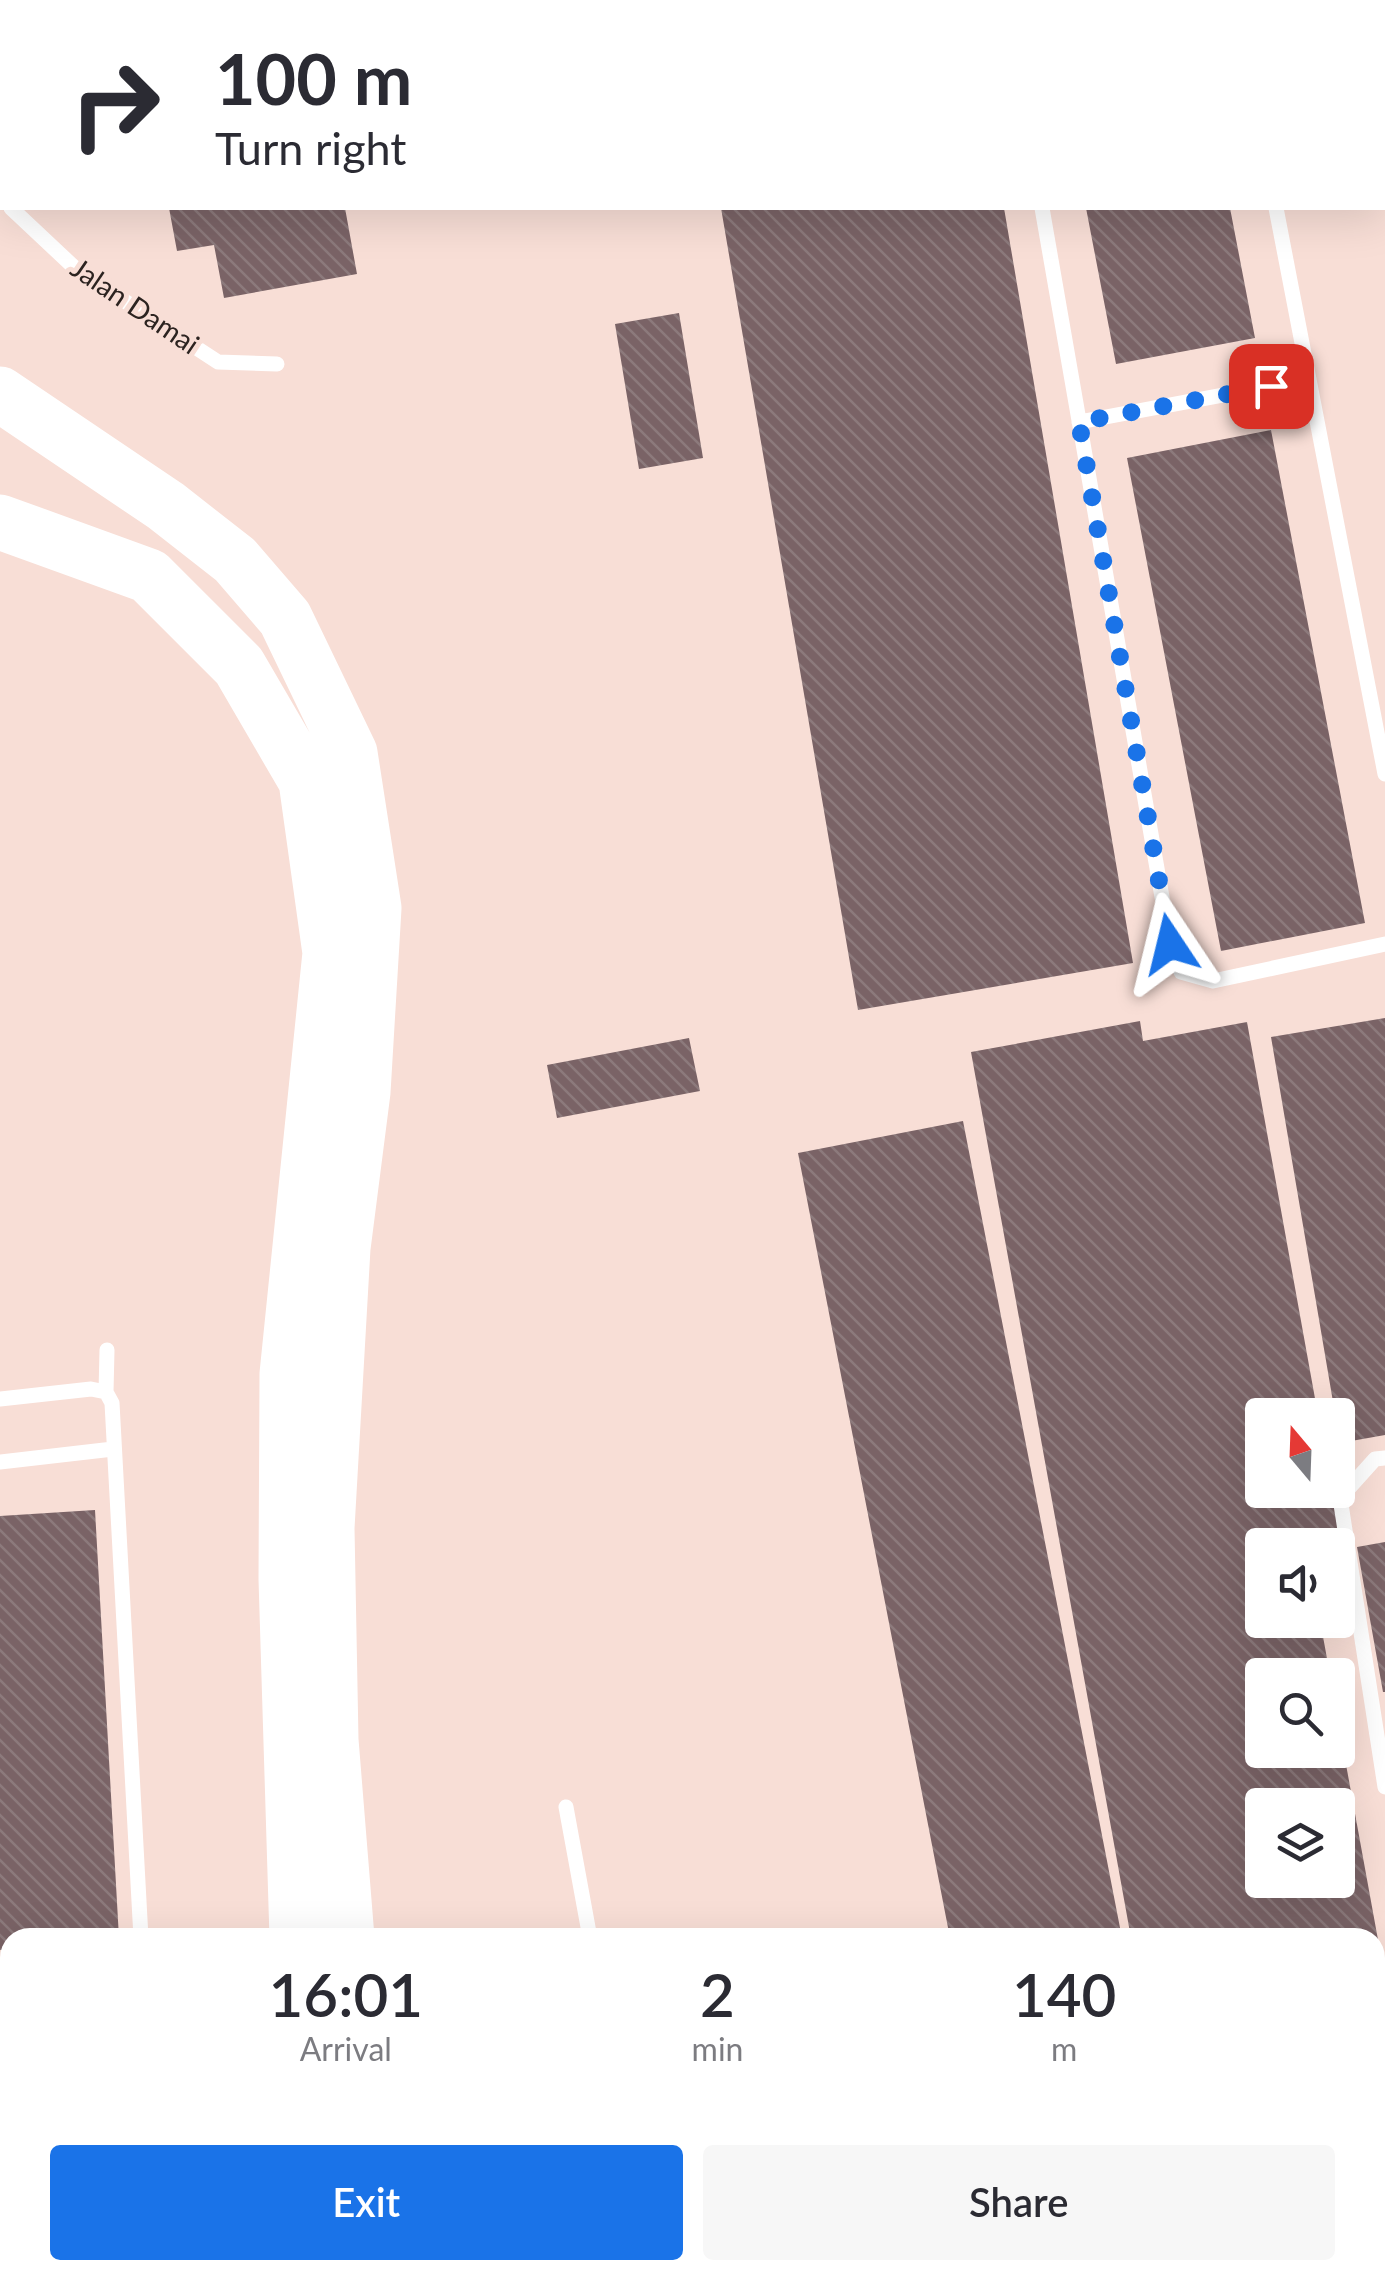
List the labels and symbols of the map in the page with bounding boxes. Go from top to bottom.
street label: Jalan Damai [65,250,206,360]
pin [1229,344,1314,429]
position arrow [1118,892,1222,996]
north arrow [1245,1398,1355,1508]

